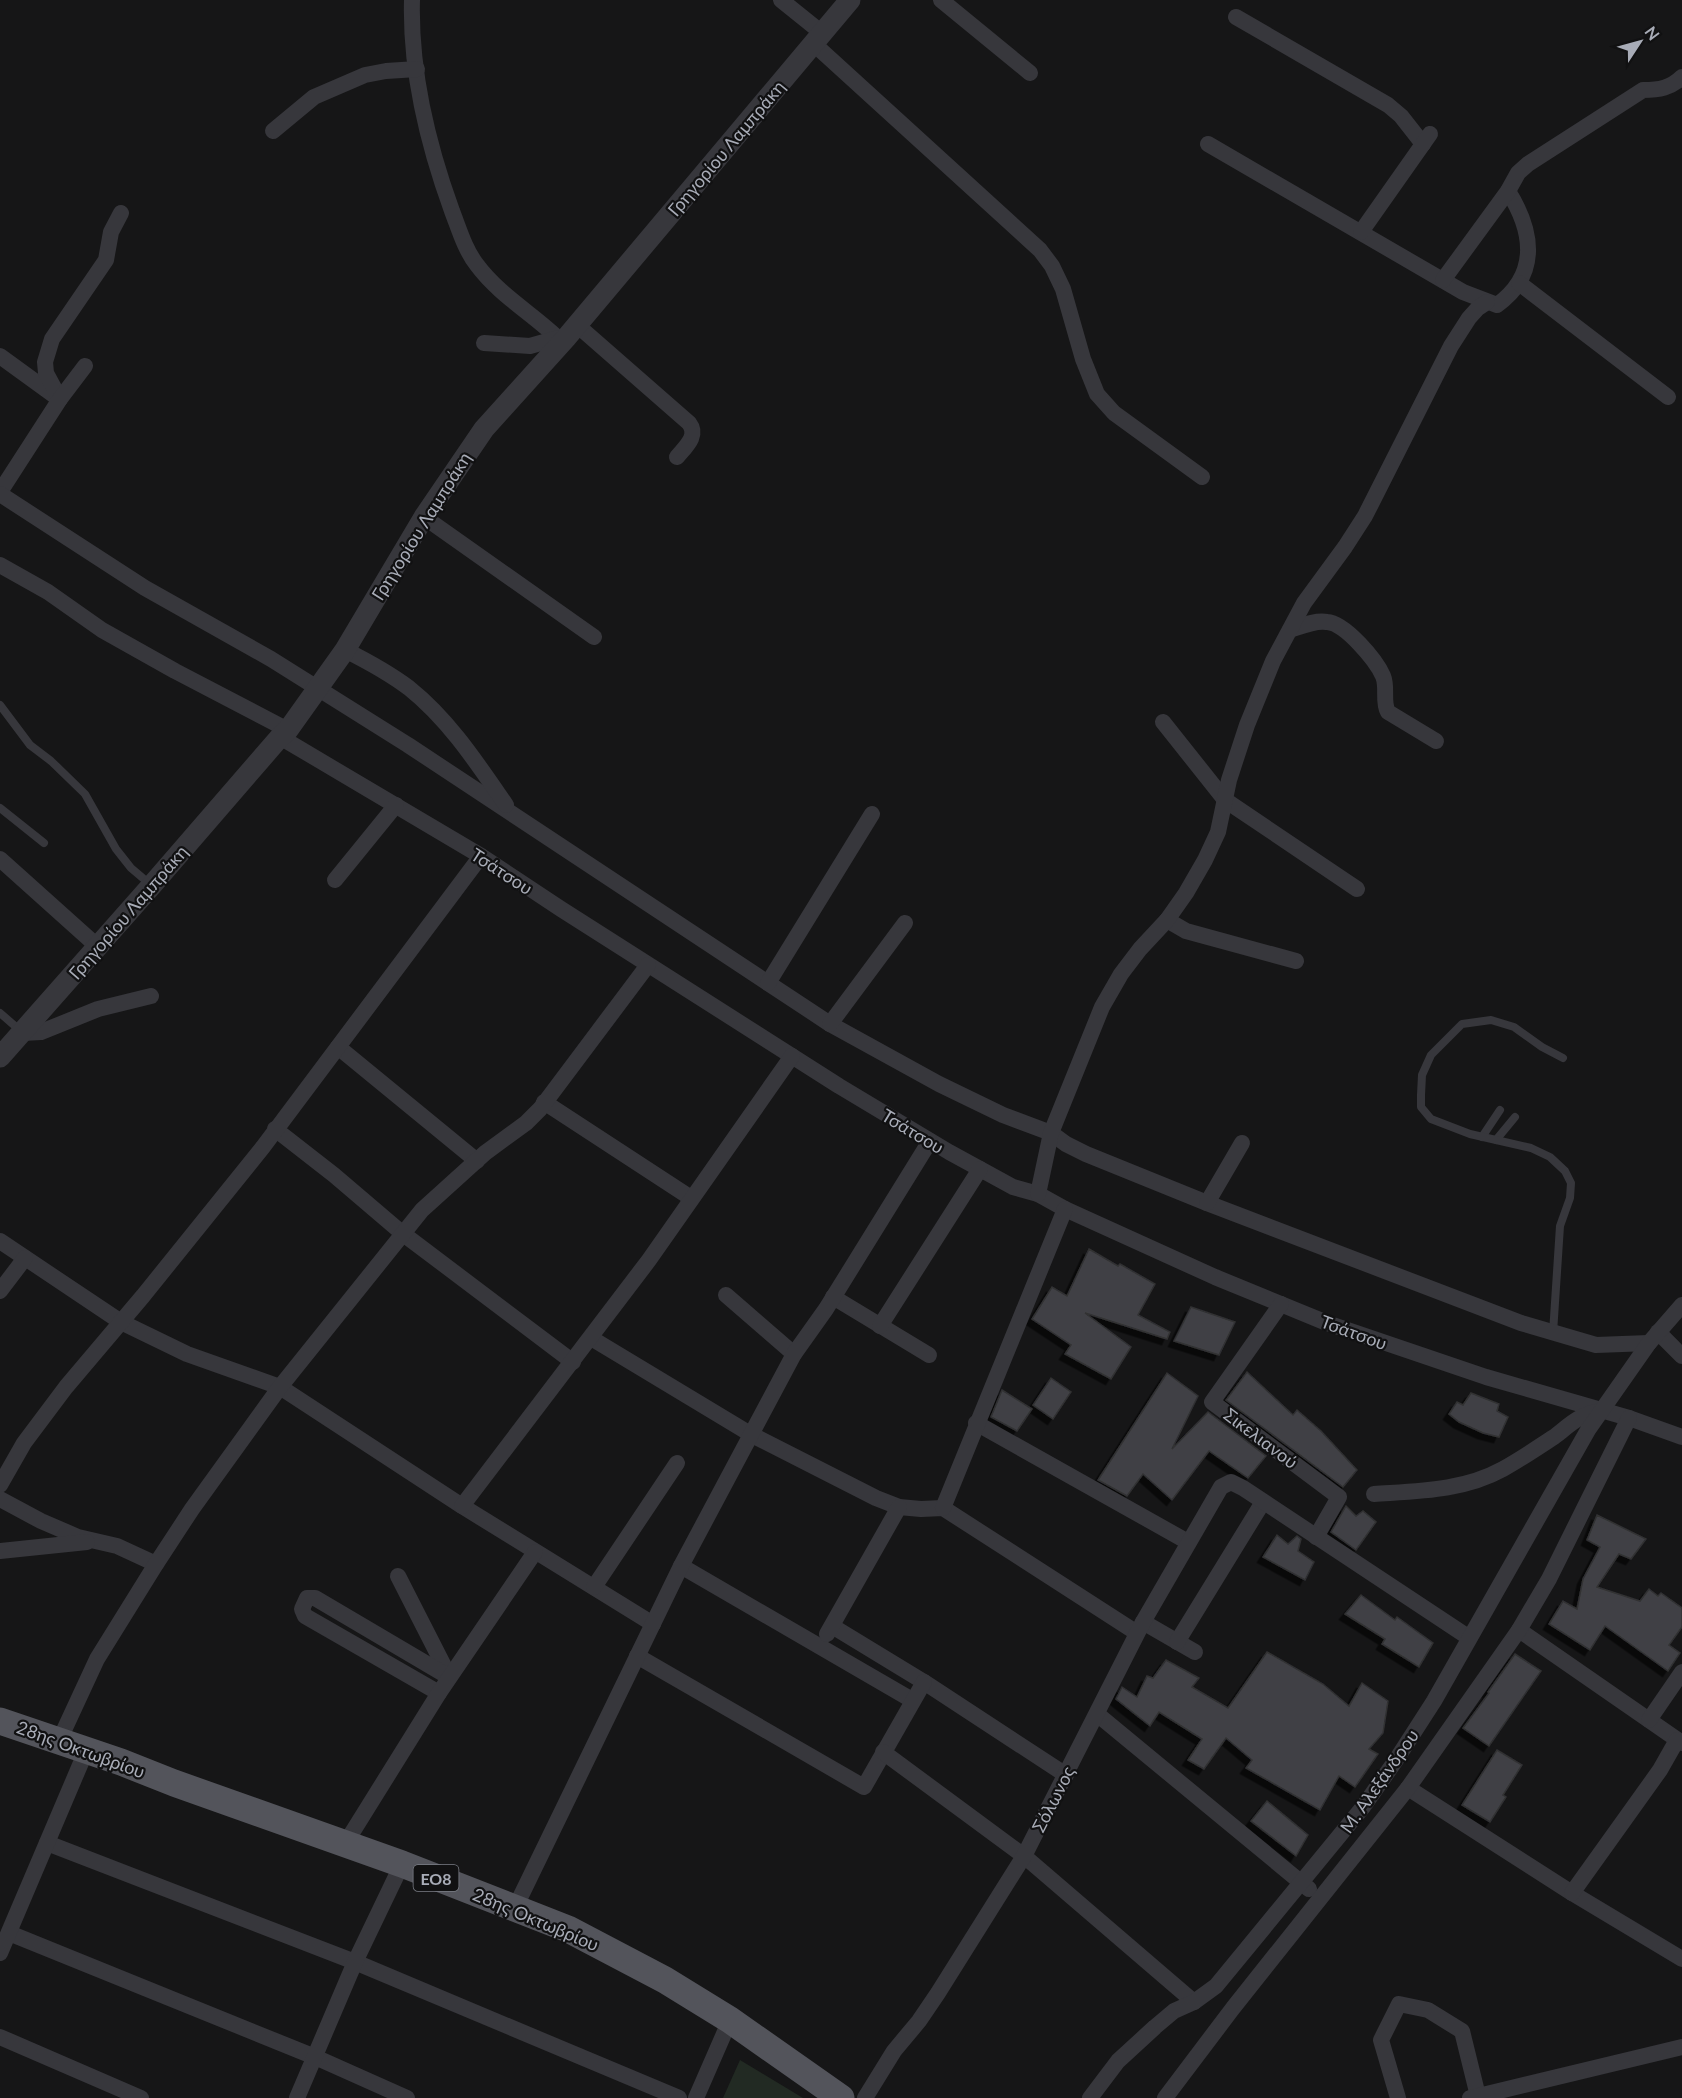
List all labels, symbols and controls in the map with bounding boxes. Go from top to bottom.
north arrow [1610,12,1670,72]
text: N [1641,22,1664,43]
street label: Γρηγορίου Λαμπράκη [663,76,789,220]
street label: Γρηγορίου Λαμπράκη [366,448,476,604]
street label: Γρηγορίου Λαμπράκη [64,840,192,984]
street label: Τσάτσου [467,843,537,899]
street label: Τσάτσου [878,1104,948,1158]
street label: Τσάτσου [1318,1310,1390,1354]
street label: Σικελιανού [1220,1403,1302,1473]
street label: 28ης Οκτωβρίου [14,1716,148,1782]
street label: Μ. Αλεξάνδρου [1335,1725,1423,1837]
street label: Σόλωνος [1027,1762,1079,1836]
road number: ΕΟ8 [414,1865,458,1891]
street label: 28ης Οκτωβρίου [470,1883,602,1955]

